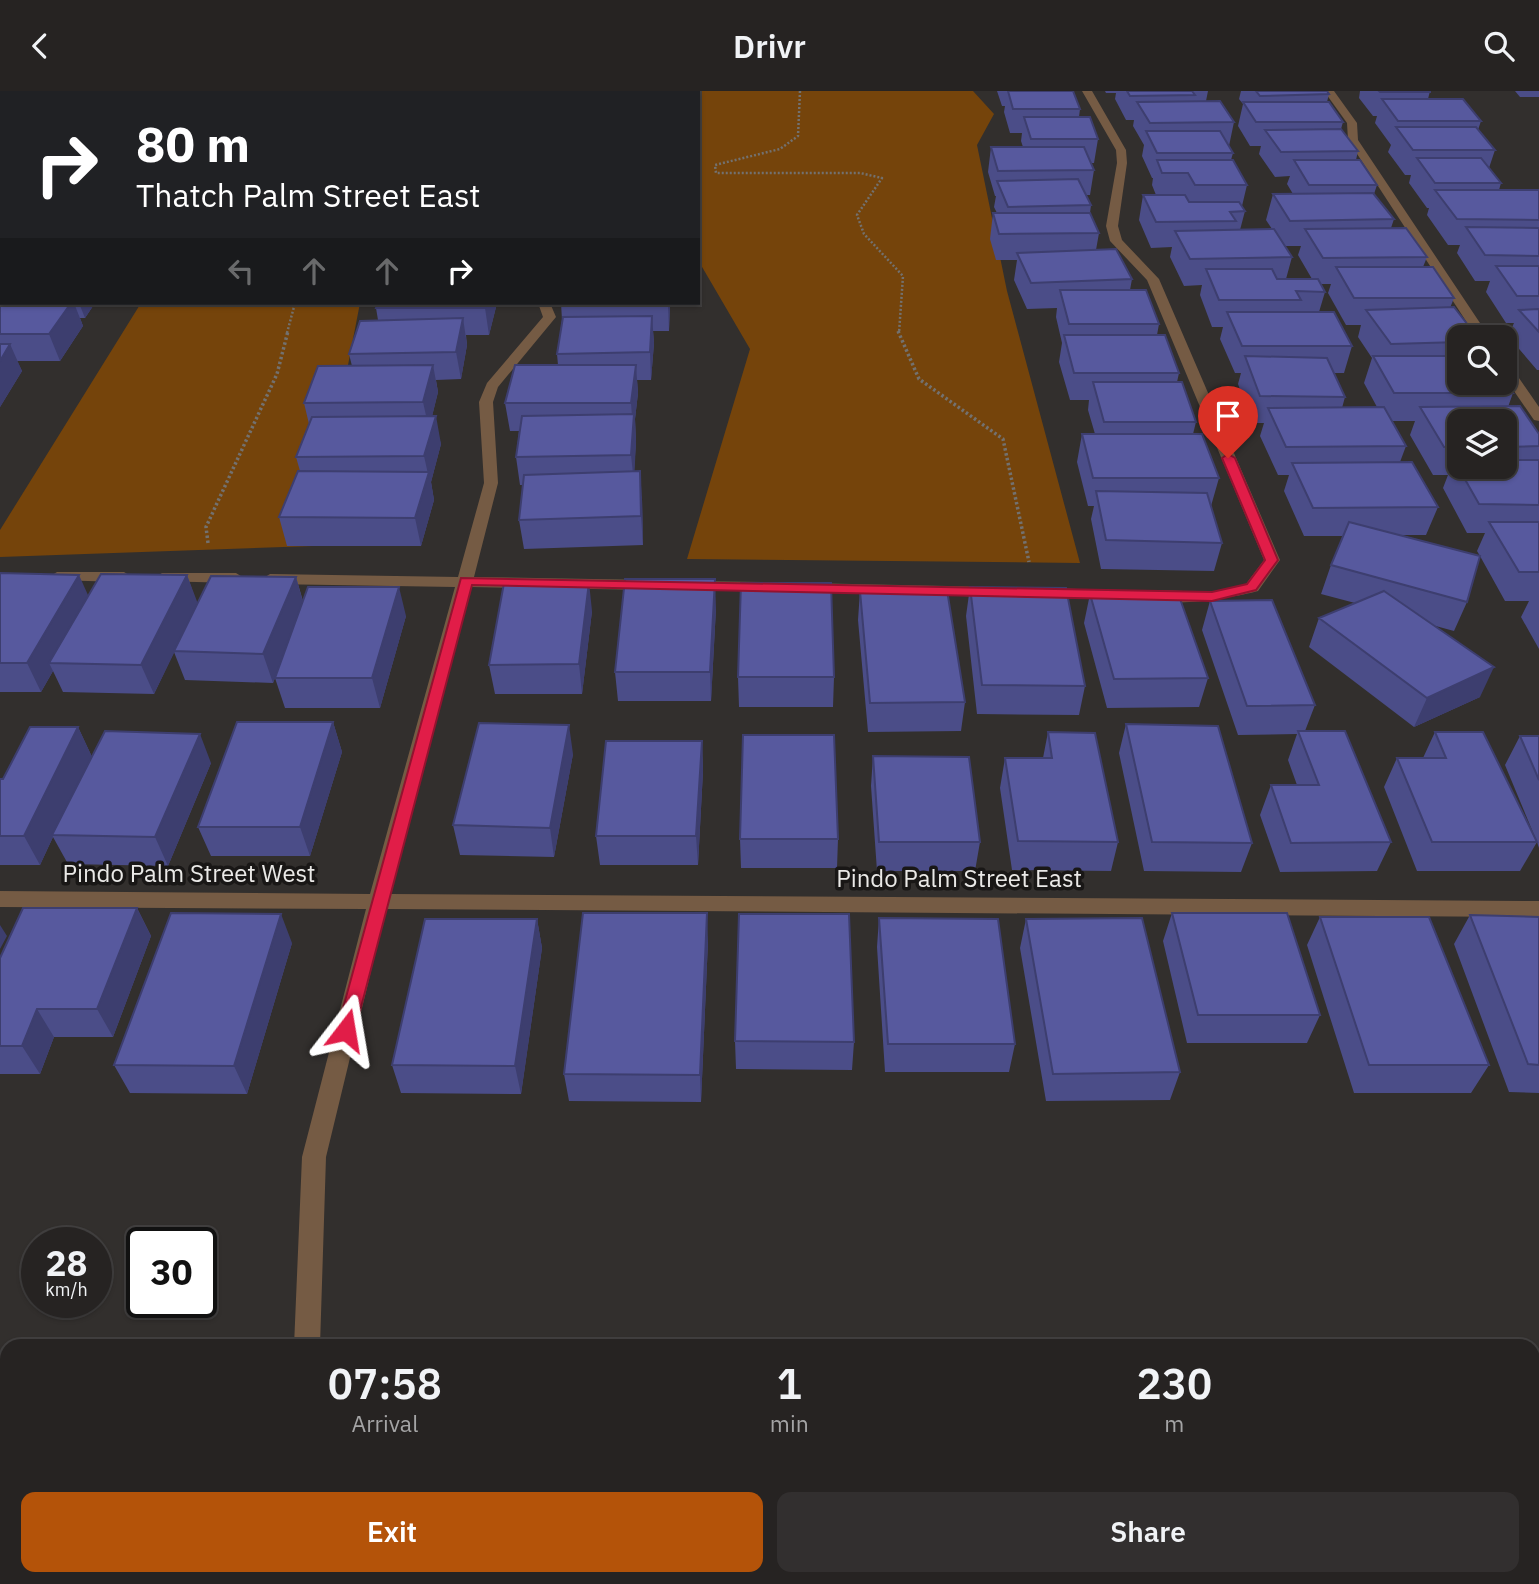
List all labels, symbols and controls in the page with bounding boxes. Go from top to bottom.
text: Drivr [733,25,806,67]
icon: back [21,27,59,65]
icon: search [1480,27,1518,65]
text: 80 m [136,112,250,175]
icon: right [21,119,112,210]
text: Thatch Palm Street East [136,174,481,216]
icon: left [222,252,260,290]
icon: ahead [295,252,333,290]
icon: ahead [368,252,406,290]
icon: right [441,252,479,290]
map controls [1447,325,1517,479]
button: search [1447,325,1517,395]
pin [1198,386,1258,458]
icon: arrive [1209,397,1247,435]
button: layers [1447,409,1517,479]
street label: Pindo Palm Street West [62,857,316,889]
street label: Pindo Palm Street East [836,862,1082,894]
position arrow [309,993,383,1067]
speed limit sign: 30 [126,1227,217,1318]
text: 28 [45,1240,88,1286]
text: km/h [45,1278,88,1301]
text: 07:58 [328,1356,442,1411]
text: 1 [777,1356,802,1411]
text: 230 [1137,1356,1212,1411]
text: Arrival [351,1408,418,1438]
text: min [770,1408,809,1438]
text: m [1164,1408,1184,1438]
button: Exit [21,1492,763,1572]
button: Share [777,1492,1519,1572]

